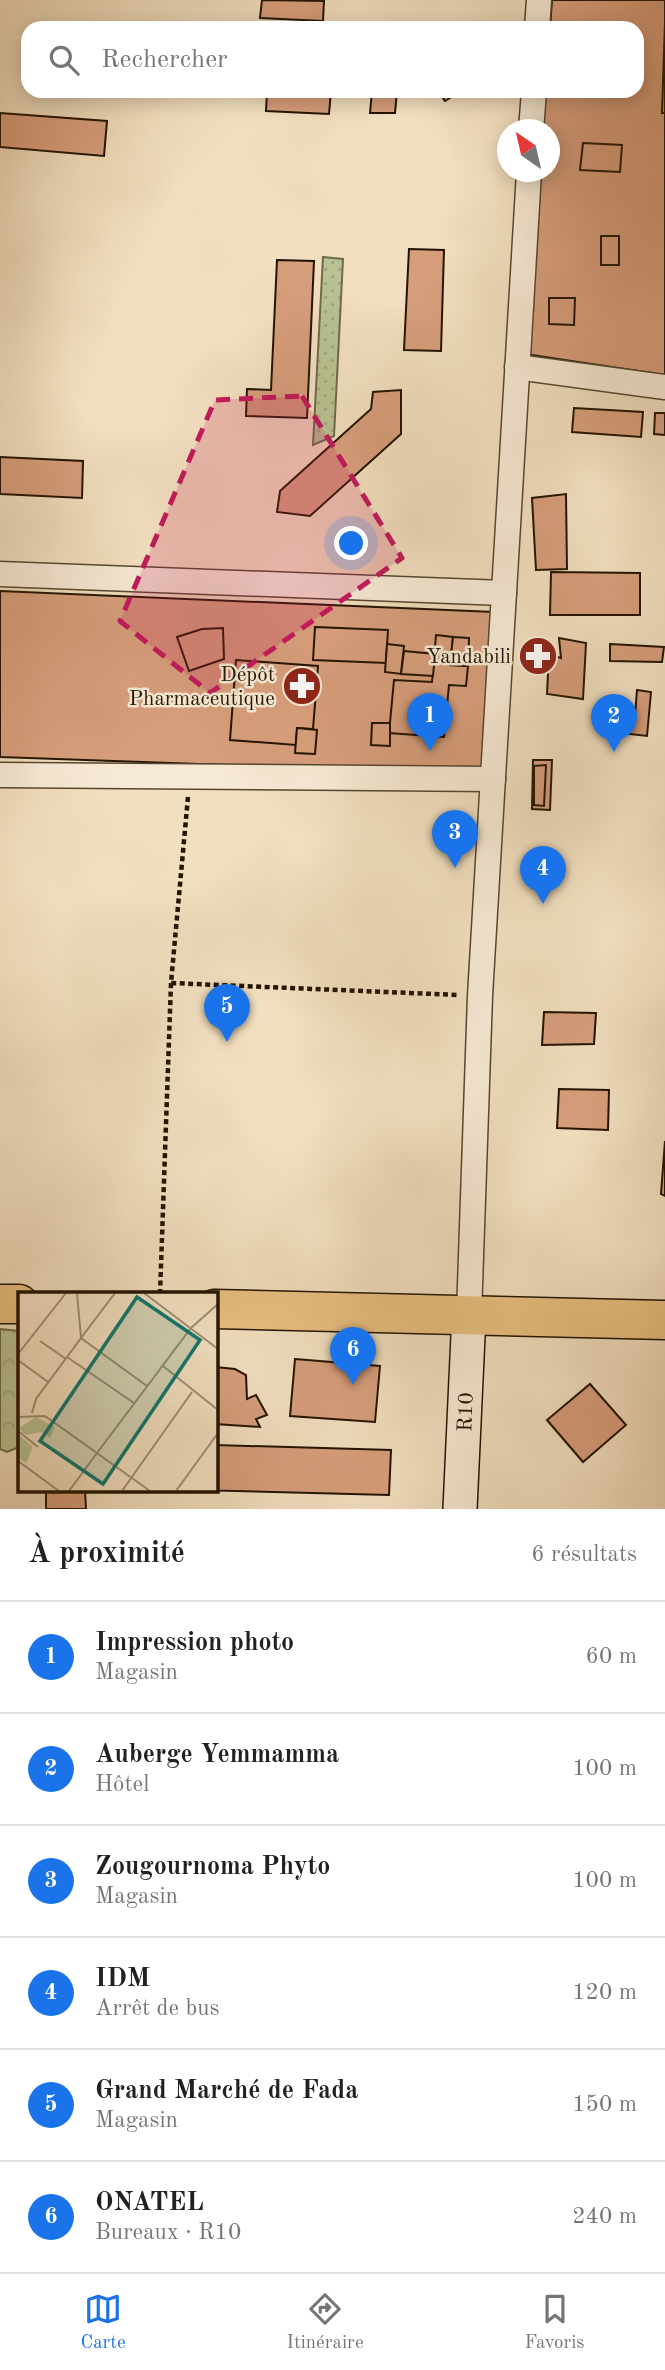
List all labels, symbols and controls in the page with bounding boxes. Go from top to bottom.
search box [21,21,644,98]
icon: search [45,41,83,79]
text: Rechercher [101,47,228,73]
north arrow [497,119,560,182]
your location [334,526,368,560]
pharmacy icon: Yandabili [517,635,559,677]
place label: Yandabili [426,647,511,668]
place label: Dépôt Pharmaceutique [129,665,275,710]
pharmacy icon: Dépôt Pharmaceutique [281,665,323,707]
pin: 1 [407,693,453,751]
pin: 2 [591,694,637,752]
pin: 3 [432,810,478,868]
pin: 4 [520,846,566,904]
pin: 5 [204,984,250,1042]
inset map [18,1292,217,1492]
pin: 6 [330,1327,376,1385]
street label: R10 [455,1392,478,1432]
text: À proximité [28,1539,185,1569]
text: 6 résultats [531,1543,637,1566]
text: Impression photo [95,1630,294,1656]
text: 1 [44,1645,58,1668]
text: 60 m [586,1645,637,1668]
text: Magasin [95,1661,178,1684]
text: Auberge Yemmamma [95,1742,339,1768]
text: 2 [44,1757,58,1780]
text: 100 m [572,1757,637,1780]
text: Hôtel [95,1773,149,1796]
text: Zougournoma Phyto [95,1854,330,1880]
text: 3 [44,1869,58,1892]
text: 100 m [572,1869,637,1892]
text: Magasin [95,1885,178,1908]
text: IDM [95,1966,150,1992]
text: 4 [44,1981,58,2004]
text: 120 m [572,1981,637,2004]
text: Arrêt de bus [95,1997,220,2020]
text: Grand Marché de Fada [95,2078,358,2104]
text: 5 [44,2093,58,2116]
text: 150 m [572,2093,637,2116]
text: Magasin [95,2109,178,2132]
text: ONATEL [95,2190,204,2216]
text: 6 [44,2205,58,2228]
text: 240 m [572,2205,637,2228]
text: Bureaux · R10 [95,2221,241,2244]
tab: Carte [80,2290,126,2355]
tab: Itinéraire [287,2290,364,2355]
tab: Favoris [524,2290,585,2355]

